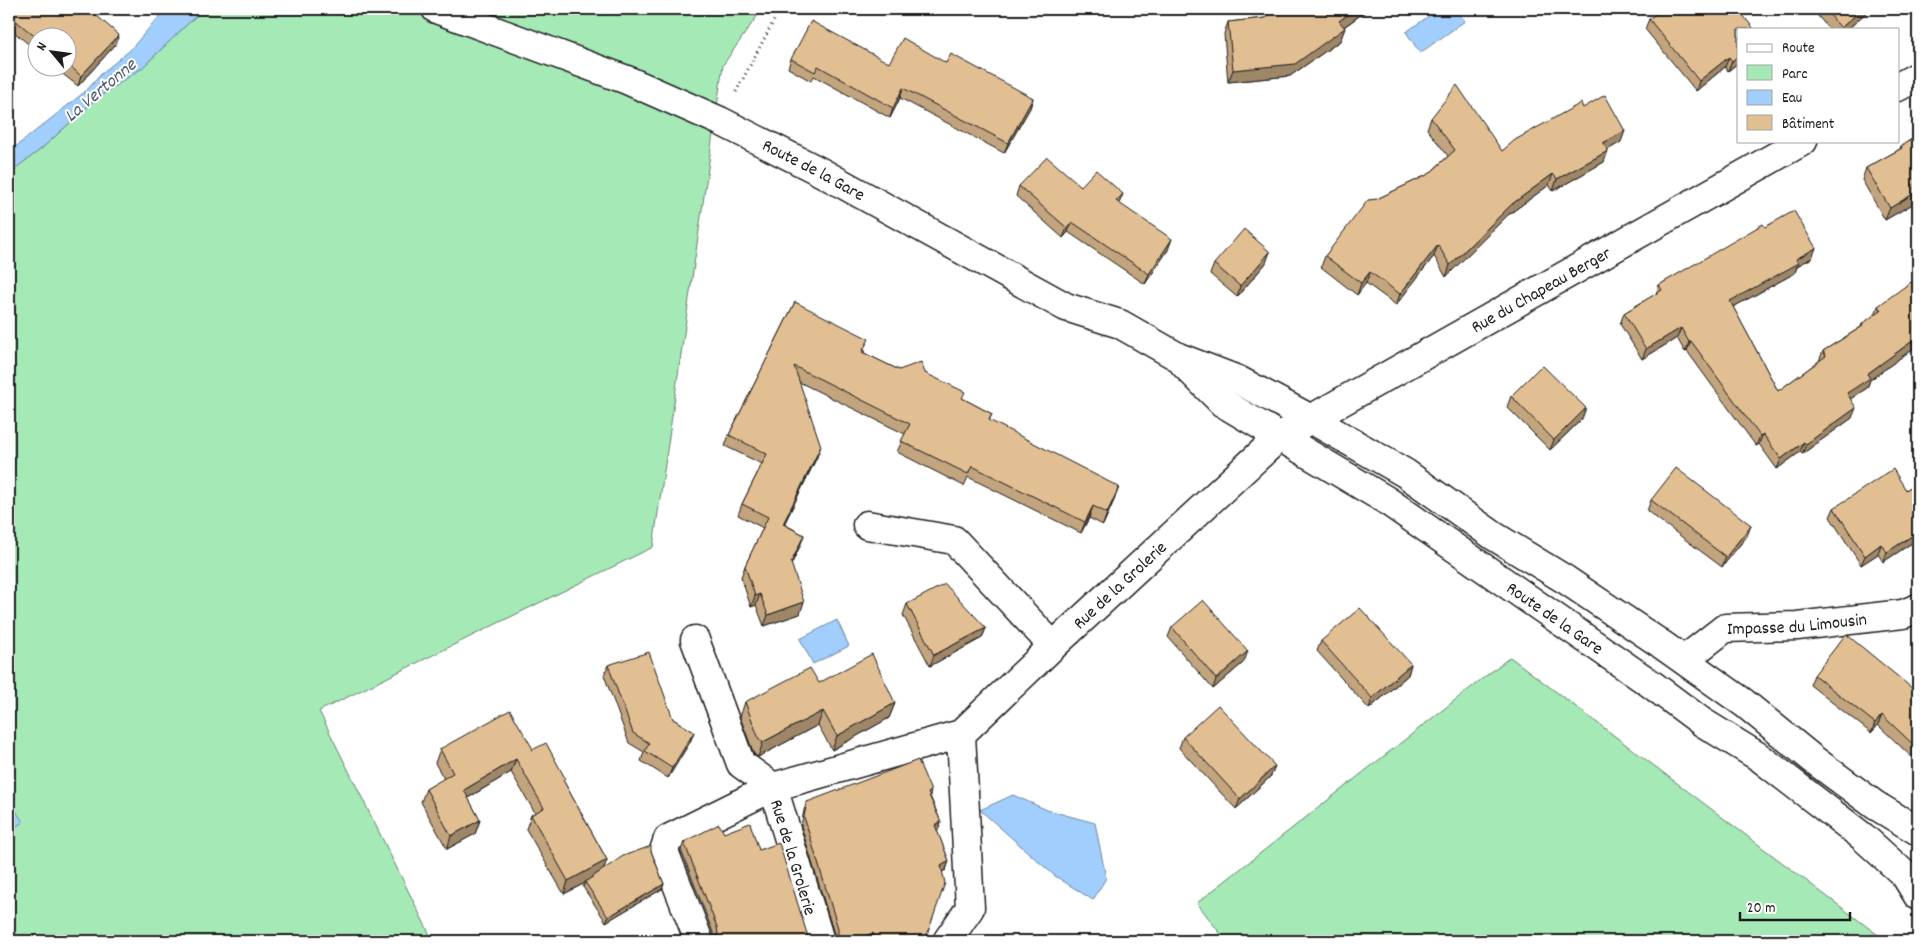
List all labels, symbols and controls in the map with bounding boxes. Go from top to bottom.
north arrow [28,28,78,78]
legend [1737,28,1900,142]
text: Route [1782,38,1815,60]
text: N [32,39,53,55]
water label: La Vertonne [59,52,144,130]
text: Parc [1782,64,1807,86]
text: Eau [1782,88,1802,110]
text: Bâtiment [1782,114,1835,136]
street label: Route de la Gare [757,134,869,209]
street label: Rue du Chapeau Berger [1467,242,1617,341]
street label: Rue de la Grolerie [1069,537,1174,636]
street label: Route de la Gare [1500,577,1607,662]
street label: Impasse du Limousin [1727,608,1868,643]
street label: Rue de la Grolerie [762,797,821,919]
scale bar [1740,890,1850,922]
text: 20 m [1747,898,1775,920]

